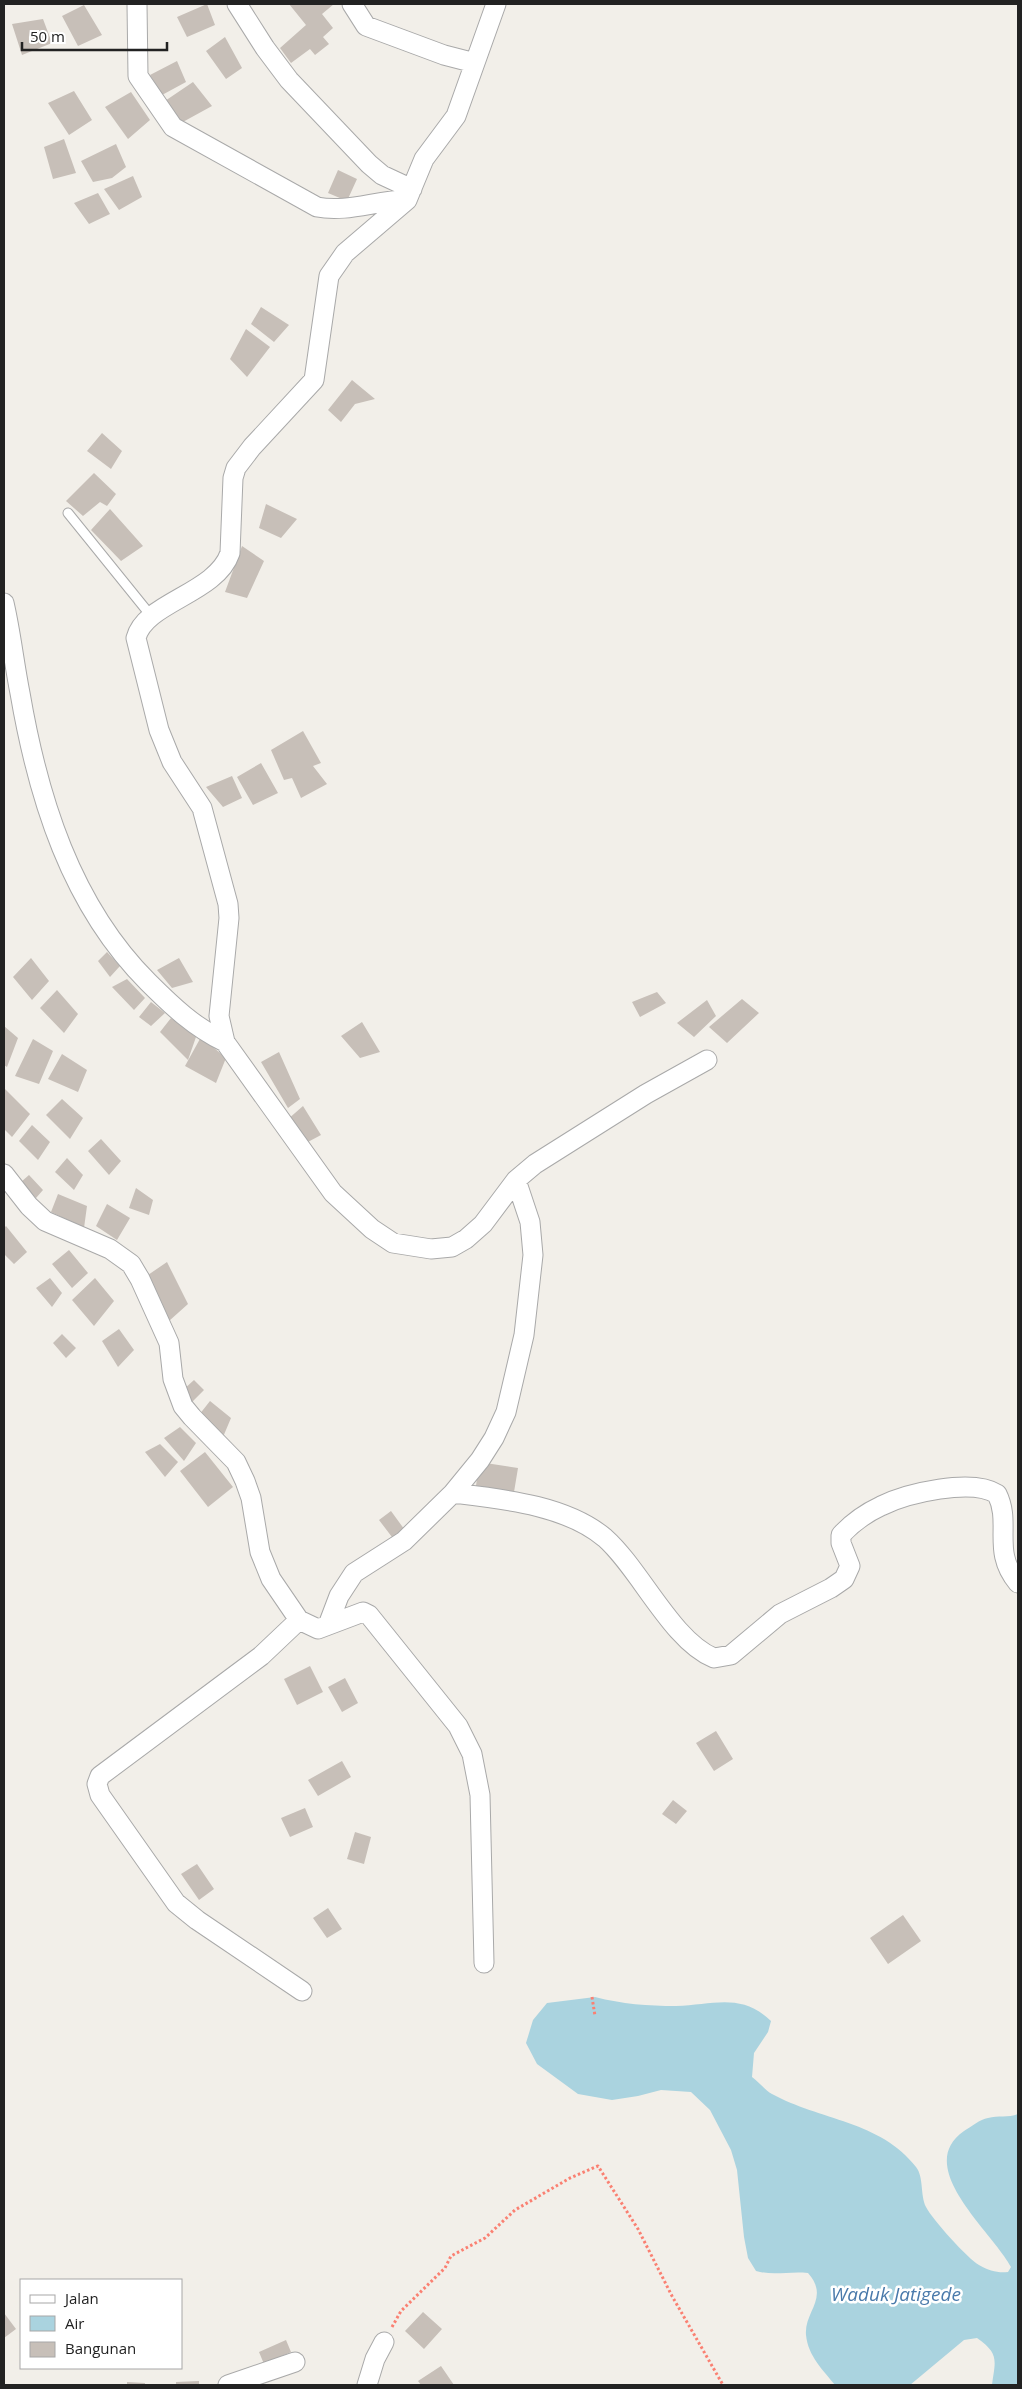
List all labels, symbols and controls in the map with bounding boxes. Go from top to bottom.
scale bar [22,20,168,52]
text: 50 m [30,26,65,46]
legend [20,2279,182,2369]
water label: Waduk Jatigede [831,2281,961,2307]
text: Jalan [63,2288,99,2308]
text: Air [65,2313,84,2333]
text: Bangunan [65,2338,136,2358]

